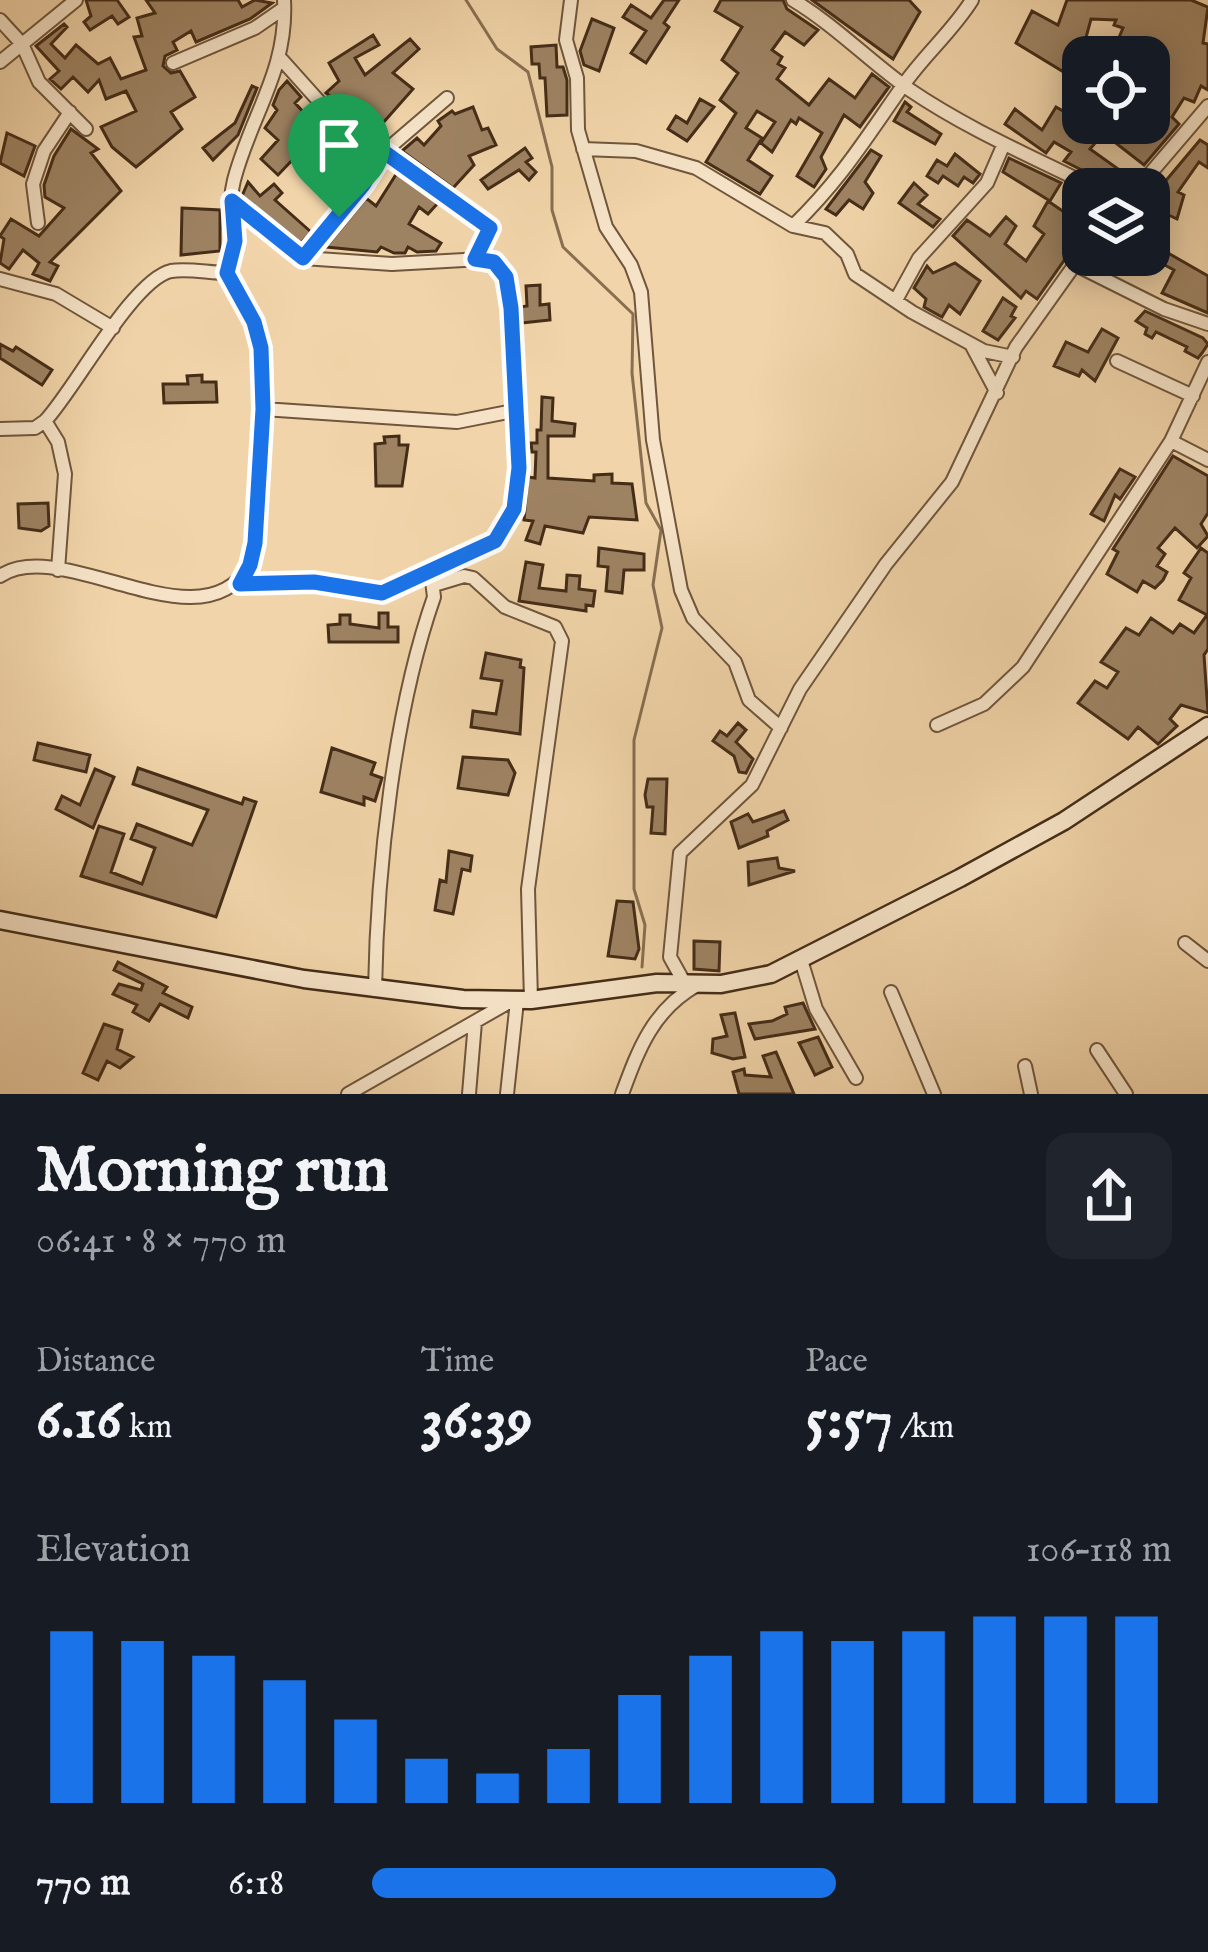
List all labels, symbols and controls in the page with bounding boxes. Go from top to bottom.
map controls [1062,36,1170,276]
button: locate [1062,36,1170,144]
pin [288,94,390,217]
icon: arrive [306,112,372,178]
button: layers [1062,168,1170,276]
text: Morning run [36,1130,389,1214]
button: share [1046,1133,1172,1259]
text: 06:41 · 8 × 770 m [36,1217,286,1266]
text: Distance [36,1341,155,1383]
text: Time [421,1341,494,1383]
text: Pace [805,1341,868,1383]
text: 6.16 [36,1383,122,1459]
text: 36:39 [421,1383,533,1459]
text: 5:57 [805,1383,893,1459]
text: km [122,1407,172,1449]
text: /km [893,1407,954,1449]
text: Elevation [36,1526,191,1575]
text: 106–118 m [1026,1526,1172,1575]
text: 770 m [36,1859,130,1908]
text: 6:18 [228,1859,285,1908]

